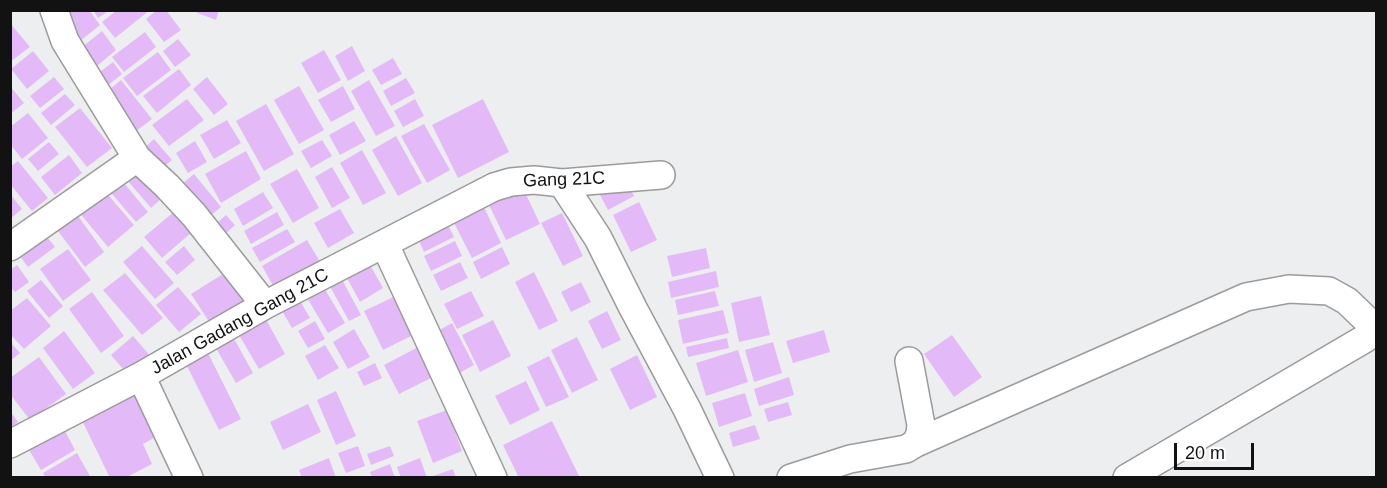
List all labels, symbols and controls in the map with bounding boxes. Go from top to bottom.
street label: Gang 21C [523,168,605,192]
street label: Jalan Gadang Gang 21C [148,264,332,380]
scale bar [1177,431,1256,469]
text: 20 m [1185,443,1225,463]

